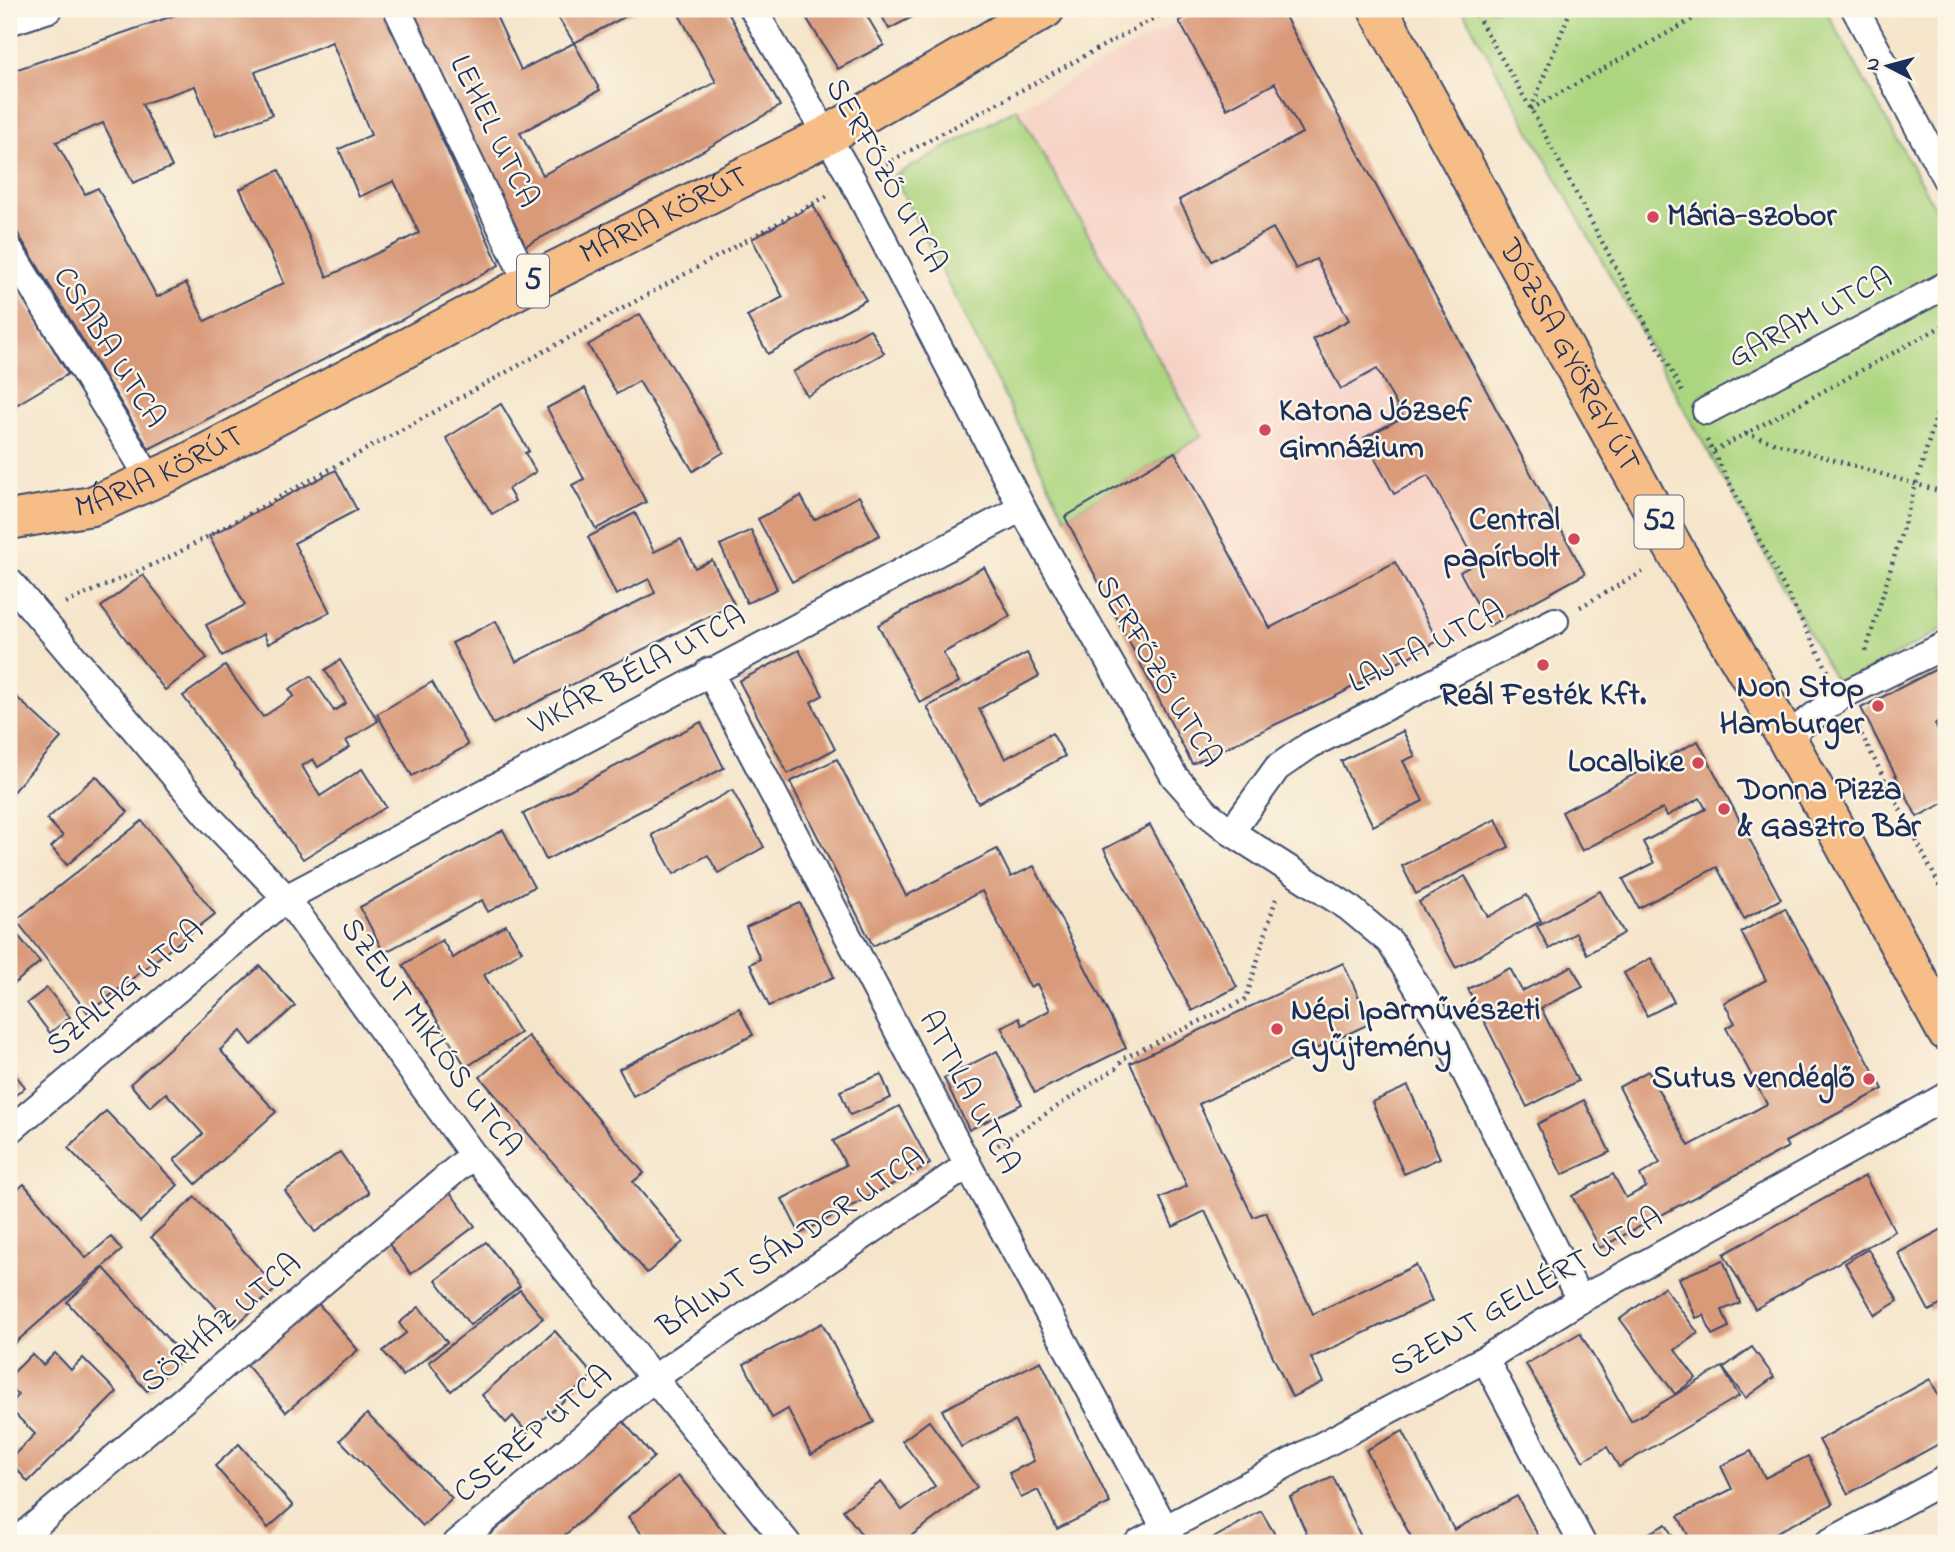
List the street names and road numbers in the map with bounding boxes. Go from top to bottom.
street label: LEHEL UTCA [436,48,550,216]
street label: SERFŐZŐ UTCA [812,70,958,282]
street label: MÁRIA KÖRÚT [572,154,757,278]
street label: DÓZSA GYÖRGY ÚT [1485,230,1652,482]
road number: 5 [517,255,549,308]
street label: GARAM UTCA [1720,256,1902,382]
street label: CSABA UTCA [40,258,176,438]
street label: MÁRIA KÖRÚT [72,414,253,532]
road number: 52 [1634,495,1684,548]
street label: SERFŐZŐ UTCA [1081,567,1233,777]
street label: LAJTA UTCA [1341,589,1513,707]
street label: VIKÁR BÉLA UTCA [520,595,755,750]
street label: SZALAG UTCA [37,909,215,1069]
street label: SZENT MIKLÓS UTCA [327,909,533,1167]
street label: ATTILA UTCA [905,1003,1031,1183]
street label: BÁLINT SÁNDOR UTCA [648,1137,936,1352]
street label: SZENT GELLÉRT UTCA [1382,1196,1672,1390]
street label: SÖRHÁZ UTCA [131,1242,313,1406]
street label: CSERÉP UTCA [444,1354,624,1516]

